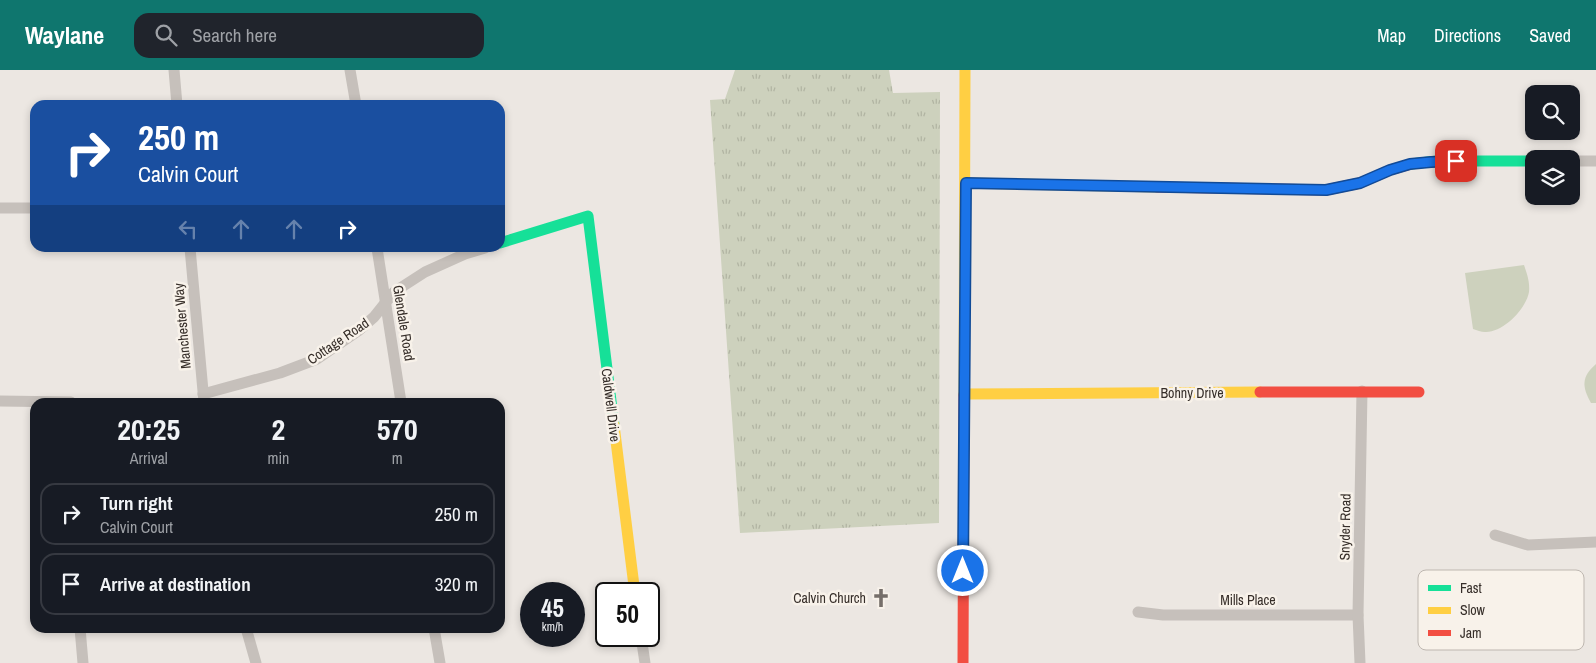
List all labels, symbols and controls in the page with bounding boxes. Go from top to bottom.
search box [134,13,484,58]
text: Waylane [25,19,104,51]
icon: search [152,21,180,49]
text: Search here [192,22,277,48]
text: Map [1377,23,1406,48]
text: Directions [1434,23,1501,48]
text: Saved [1529,23,1571,48]
map controls [1525,85,1580,205]
button: search [1525,85,1580,140]
text: 250 m [138,114,219,161]
icon: right [55,120,120,185]
pin [1435,140,1477,182]
icon: arrive [1442,147,1470,175]
button: layers [1525,150,1580,205]
text: Calvin Court [138,159,238,189]
icon: left [174,215,202,243]
icon: ahead [227,215,255,243]
icon: ahead [280,215,308,243]
icon: right [333,215,361,243]
street label: Manchester Way [169,282,195,369]
street label: Glendale Road [389,284,419,362]
street label: Cottage Road [304,314,372,368]
street label: Caldwell Drive [598,367,624,443]
street label: Bohny Drive [1160,384,1224,402]
text: 20:25 [117,409,180,449]
text: 2 [272,409,285,449]
text: 570 [377,409,418,449]
text: Arrival [130,447,168,469]
text: min [267,447,289,469]
text: m [392,447,403,469]
text: Turn right [100,490,172,516]
street label: Snyder Road [1335,493,1355,561]
icon: right [57,500,85,528]
text: 250 m [435,501,478,527]
text: Calvin Court [100,516,173,538]
position arrow [936,544,988,596]
icon: arrive [57,570,85,598]
legend [1418,570,1584,650]
text: Arrive at destination [100,571,251,597]
text: 320 m [435,571,478,597]
text: Fast [1460,579,1482,597]
speed limit sign: 50 [595,582,660,647]
church icon: Calvin Church [870,587,892,609]
place label: Calvin Church [793,589,866,607]
text: 45 [541,591,564,625]
street label: Mills Place [1220,591,1276,609]
text: Slow [1460,601,1486,619]
text: km/h [542,619,563,635]
text: Jam [1460,624,1482,642]

